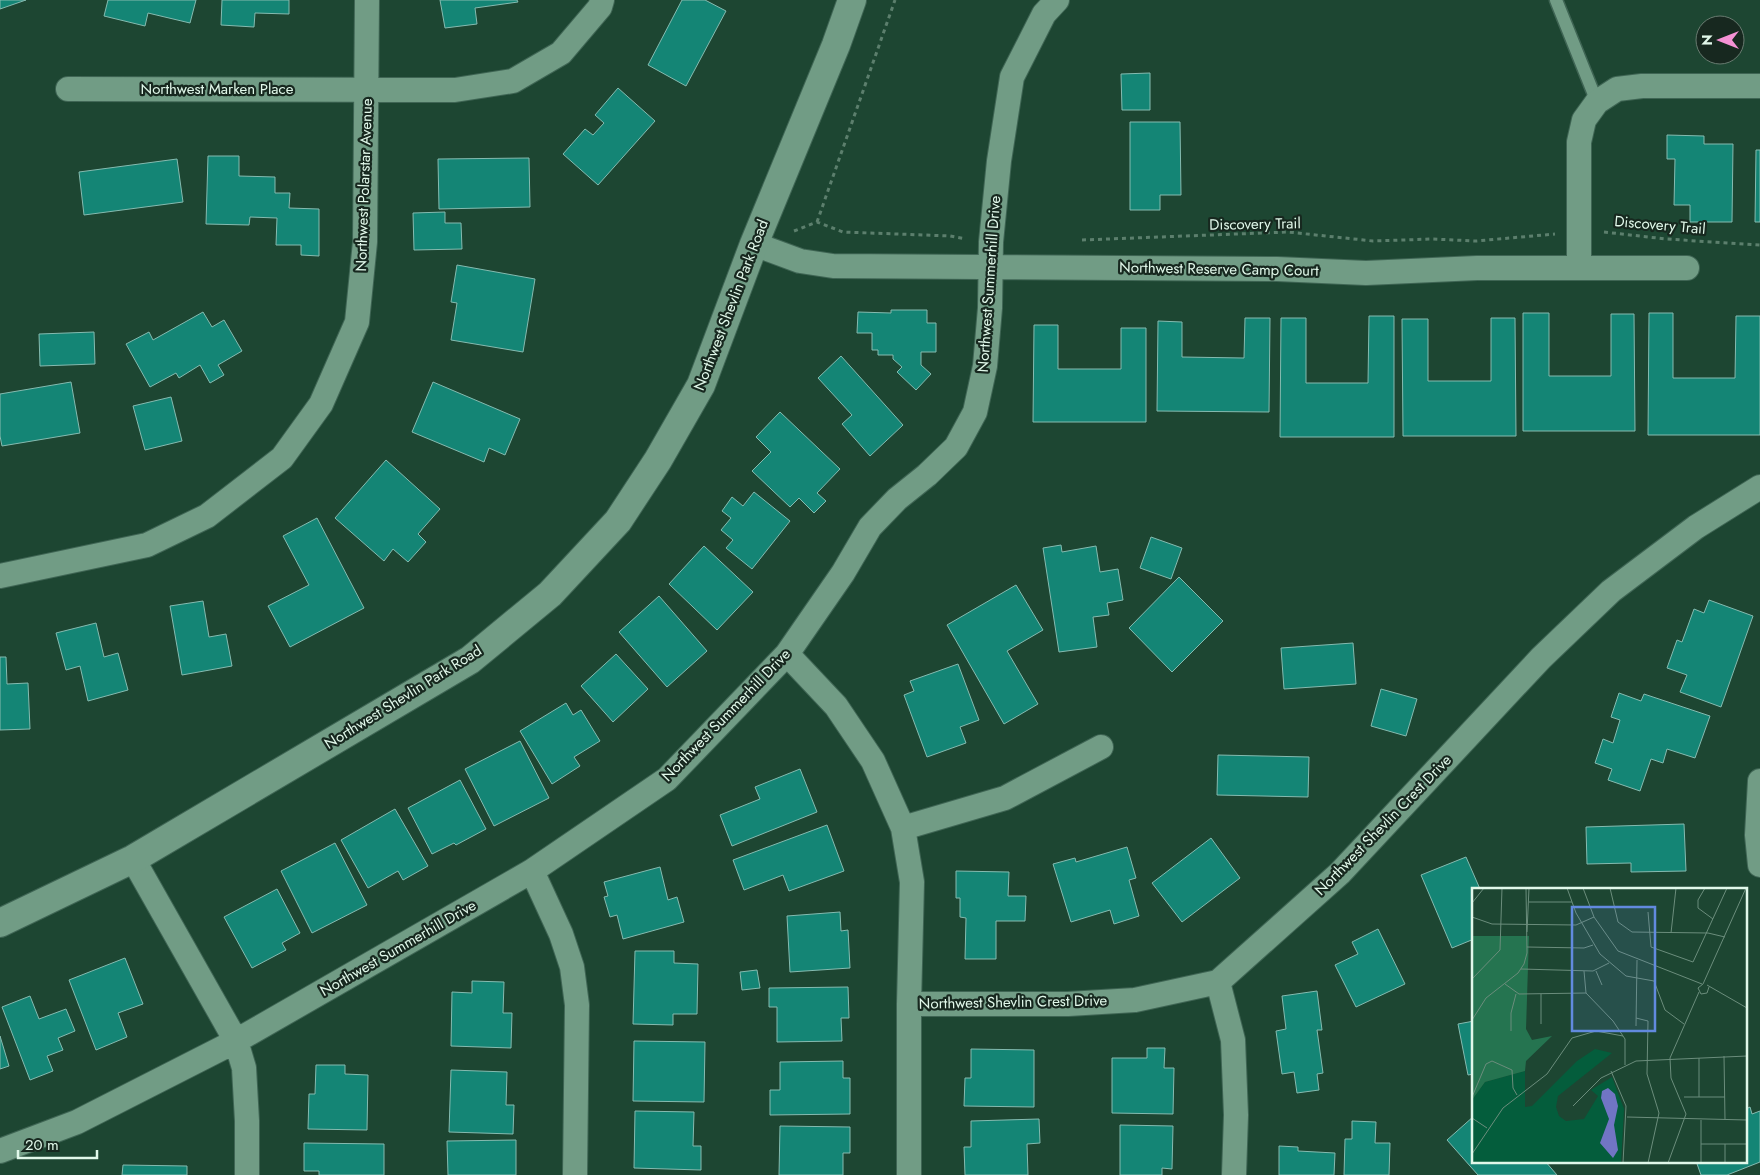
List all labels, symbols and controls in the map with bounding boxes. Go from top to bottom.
north arrow [1695,15,1745,65]
text: N [1697,34,1717,46]
street label: Northwest Marken Place [141,78,294,100]
street label: Northwest Polarstar Avenue [350,98,378,272]
street label: Northwest Summerhill Drive [972,195,1006,373]
street label: Discovery Trail [1613,210,1707,240]
street label: Discovery Trail [1209,212,1301,236]
street label: Northwest Shevlin Park Road [688,216,774,394]
street label: Northwest Reserve Camp Court [1119,256,1319,282]
street label: Northwest Shevlin Park Road [320,640,486,754]
street label: Northwest Summerhill Drive [657,643,796,786]
street label: Northwest Shevlin Crest Drive [1310,749,1457,900]
inset map [1472,888,1748,1162]
street label: Northwest Summerhill Drive [316,894,480,1002]
street label: Northwest Shevlin Crest Drive [919,989,1108,1015]
scale bar [18,1128,96,1160]
text: 20 m [25,1134,59,1156]

